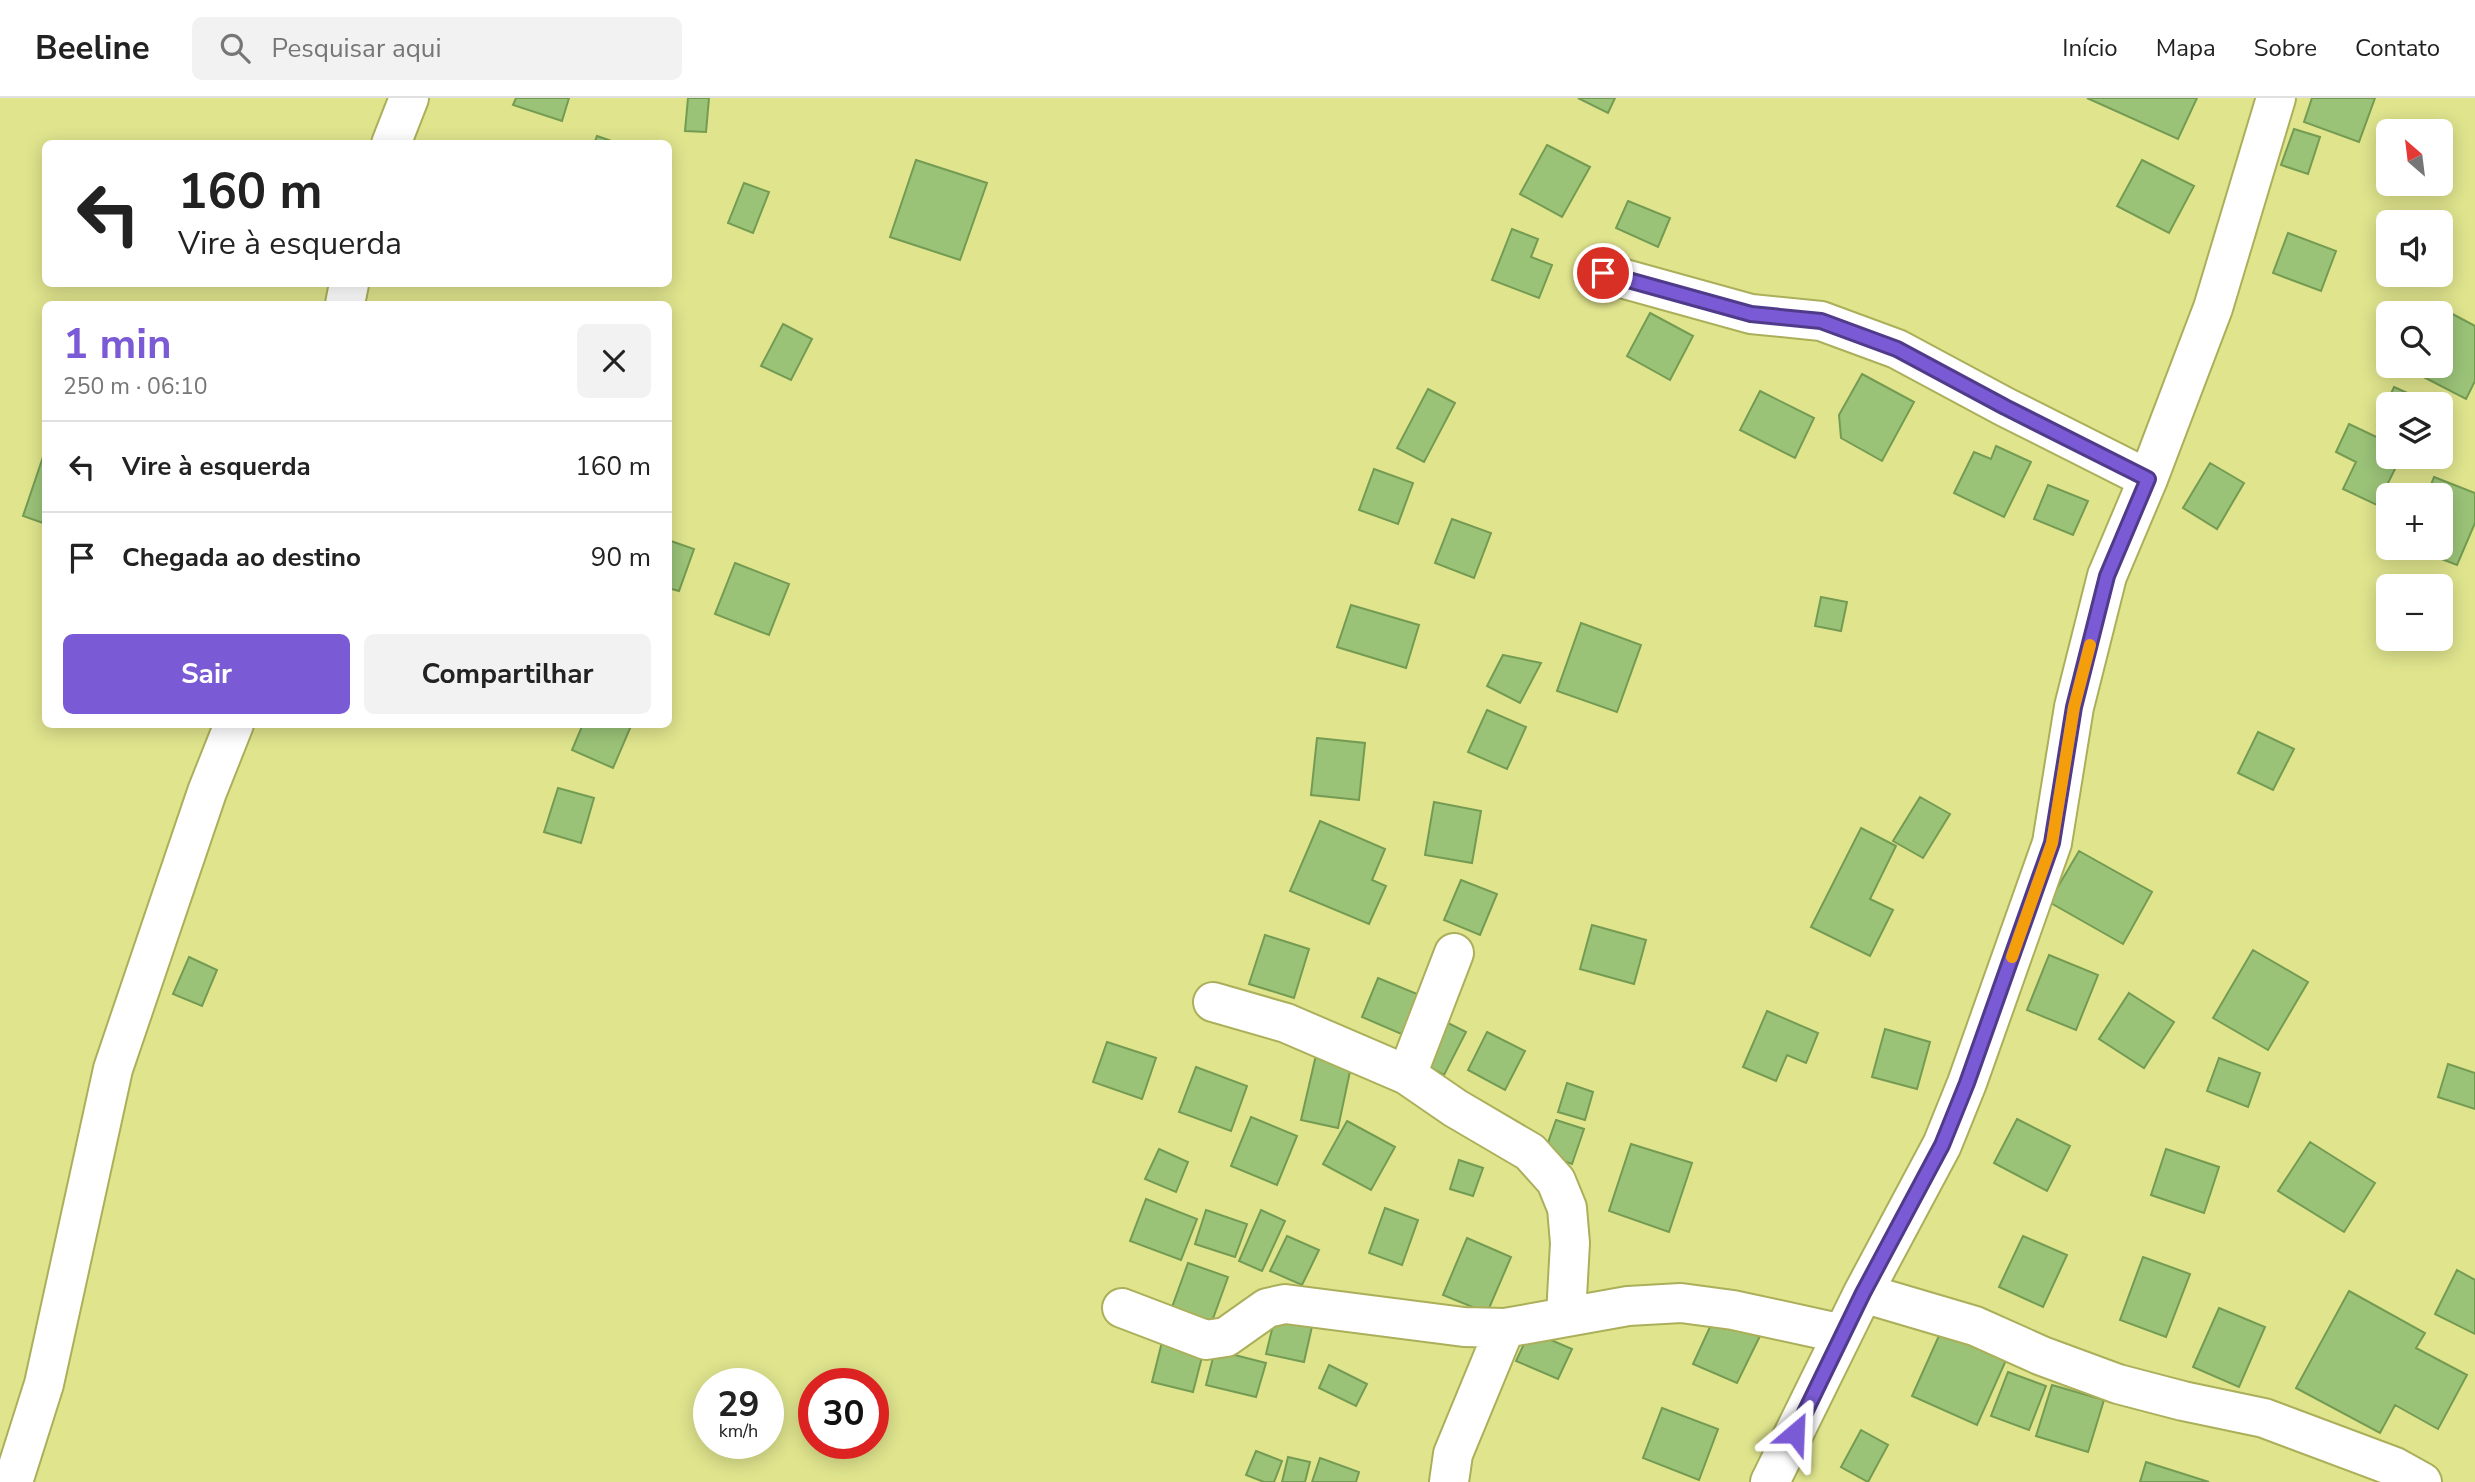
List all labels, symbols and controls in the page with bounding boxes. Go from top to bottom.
search box [192,17,682,80]
text: Beeline [35,26,150,71]
icon: search [216,29,254,67]
text: Pesquisar aqui [272,31,441,66]
text: Início [2062,32,2118,64]
text: Mapa [2156,32,2216,64]
text: Sobre [2254,32,2317,64]
text: Contato [2355,32,2440,64]
north arrow [2376,119,2454,196]
map controls [2376,119,2453,651]
text: 160 m [178,158,322,225]
icon: left [63,168,154,259]
button: sound [2376,210,2453,287]
text: Vire à esquerda [178,222,402,265]
pin [1573,243,1633,303]
icon: arrive [1584,254,1622,292]
button: search [2376,301,2453,378]
text: 1 min [63,316,172,373]
button: close [577,324,651,398]
text: 250 m · 06:10 [63,371,208,402]
button: layers [2376,392,2453,469]
icon: left [63,448,101,486]
text: Vire à esquerda [122,449,311,484]
text: 160 m [575,449,651,484]
button: + [2376,483,2453,560]
icon: arrive [63,539,101,577]
text: Chegada ao destino [122,540,361,575]
text: 90 m [591,540,651,575]
button: − [2376,574,2453,651]
button: Sair [63,634,350,714]
button: Compartilhar [364,634,651,714]
speed limit sign: 30 [798,1368,889,1459]
text: 29 [717,1381,760,1428]
position arrow [1758,1396,1832,1470]
text: km/h [719,1419,758,1443]

